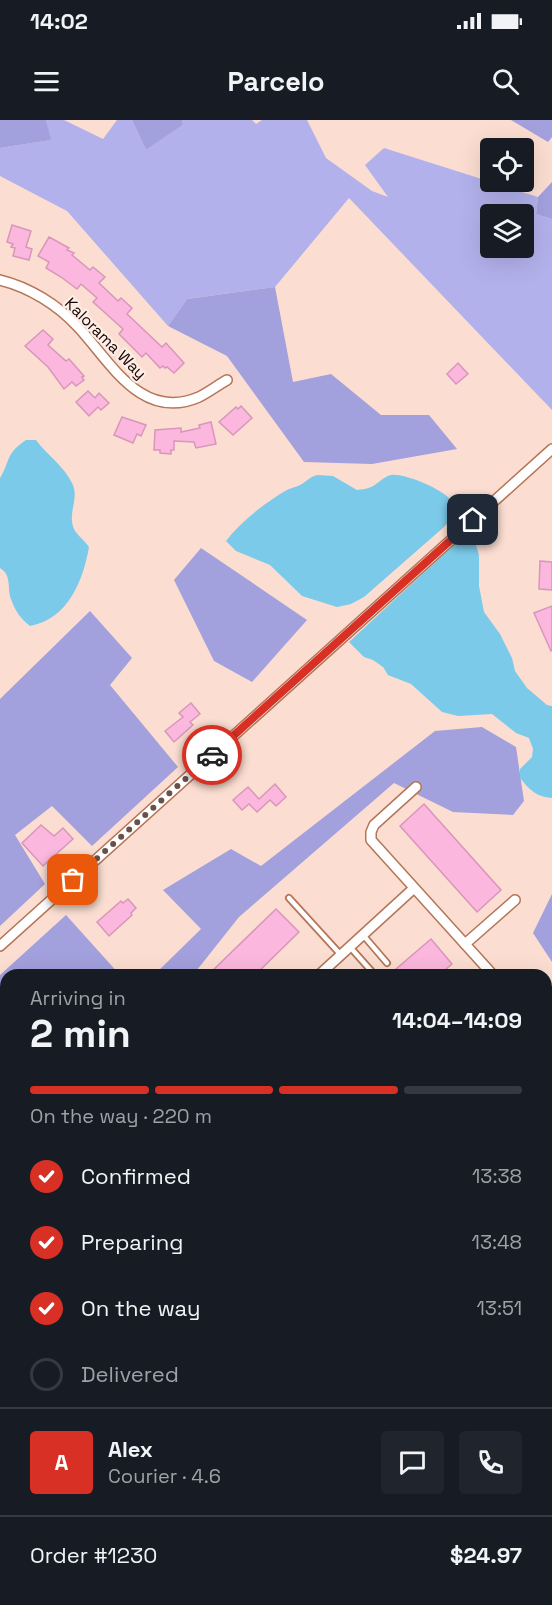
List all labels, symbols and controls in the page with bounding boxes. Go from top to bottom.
text: 14:02 [30,7,88,35]
text: Parcelo [228,64,324,99]
icon: menu [30,65,63,98]
icon: search [489,65,522,98]
map controls [480,138,534,258]
button: locate [480,138,534,192]
button: layers [480,204,534,258]
street label: Kalorama Way [60,293,151,384]
pin [447,494,498,545]
icon: home [456,503,489,536]
courier [182,725,242,785]
icon: car [196,739,229,772]
pin [47,854,98,905]
icon: bag [56,863,89,896]
text: Arriving in [30,985,126,1011]
text: 14:04–14:09 [392,1006,522,1034]
text: 2 min [30,1009,131,1058]
text: On the way · 220 m [30,1103,212,1129]
icon: check [30,1160,63,1193]
text: Confirmed [81,1162,191,1190]
text: 13:38 [472,1163,522,1189]
icon: check [30,1226,63,1259]
text: Preparing [81,1228,183,1256]
text: 13:48 [472,1229,522,1255]
icon: check [30,1292,63,1325]
text: On the way [81,1294,200,1322]
text: 13:51 [476,1295,522,1321]
text: Delivered [81,1360,179,1388]
button: chat [381,1431,444,1494]
button: phone [459,1431,522,1494]
text: Alex [108,1435,153,1463]
text: A [55,1448,68,1476]
text: Courier · 4.6 [108,1463,221,1489]
text: Order #1230 [30,1541,157,1569]
text: $24.97 [450,1541,522,1569]

